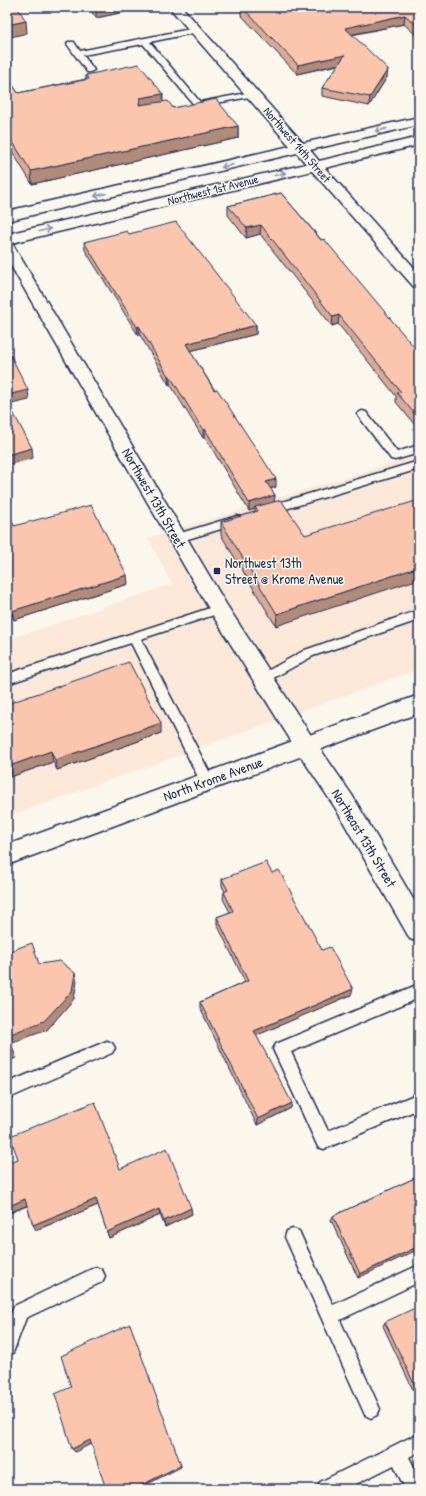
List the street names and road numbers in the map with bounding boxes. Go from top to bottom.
street label: Northwest 14th Street [260,103,336,187]
street label: Northwest 1st Avenue [166,170,260,209]
street label: Northwest 13th Street [118,444,191,551]
street label: North Krome Avenue [160,752,266,805]
street label: Northeast 13th Street [328,785,401,891]

